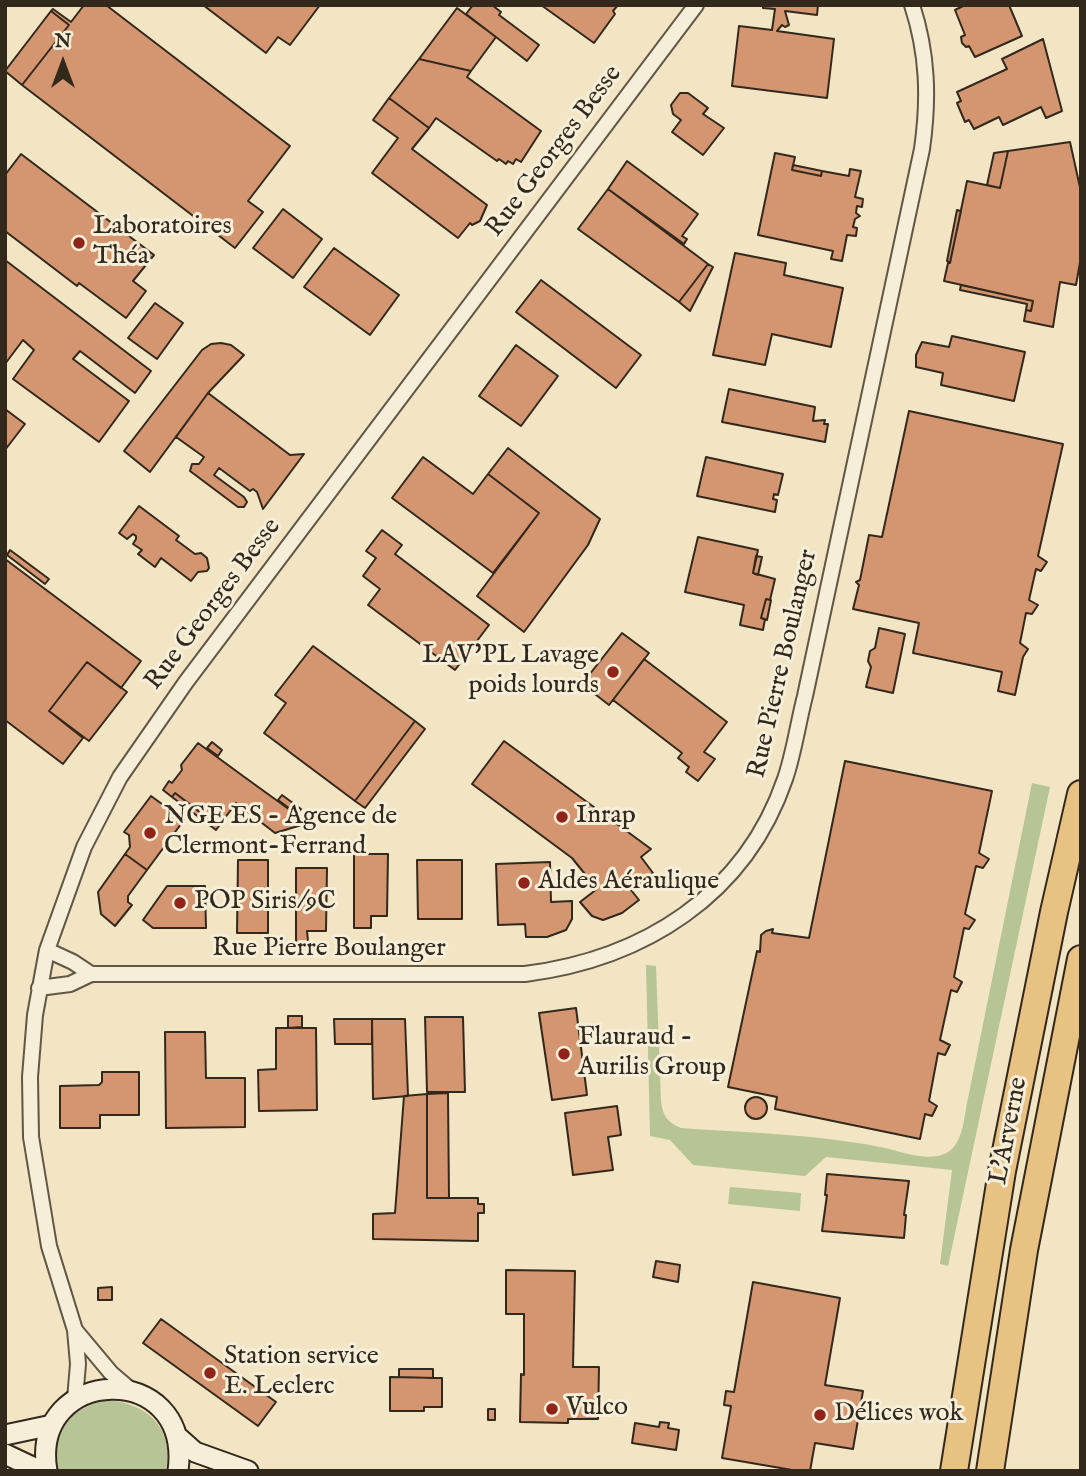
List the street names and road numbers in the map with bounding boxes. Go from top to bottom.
street label: Rue Georges Besse [480,60,630,244]
street label: Rue Georges Besse [139,513,289,697]
street label: Rue Pierre Boulanger [743,547,825,781]
street label: Rue Pierre Boulanger [212,934,446,966]
street label: L'Arverne [984,1075,1036,1187]

